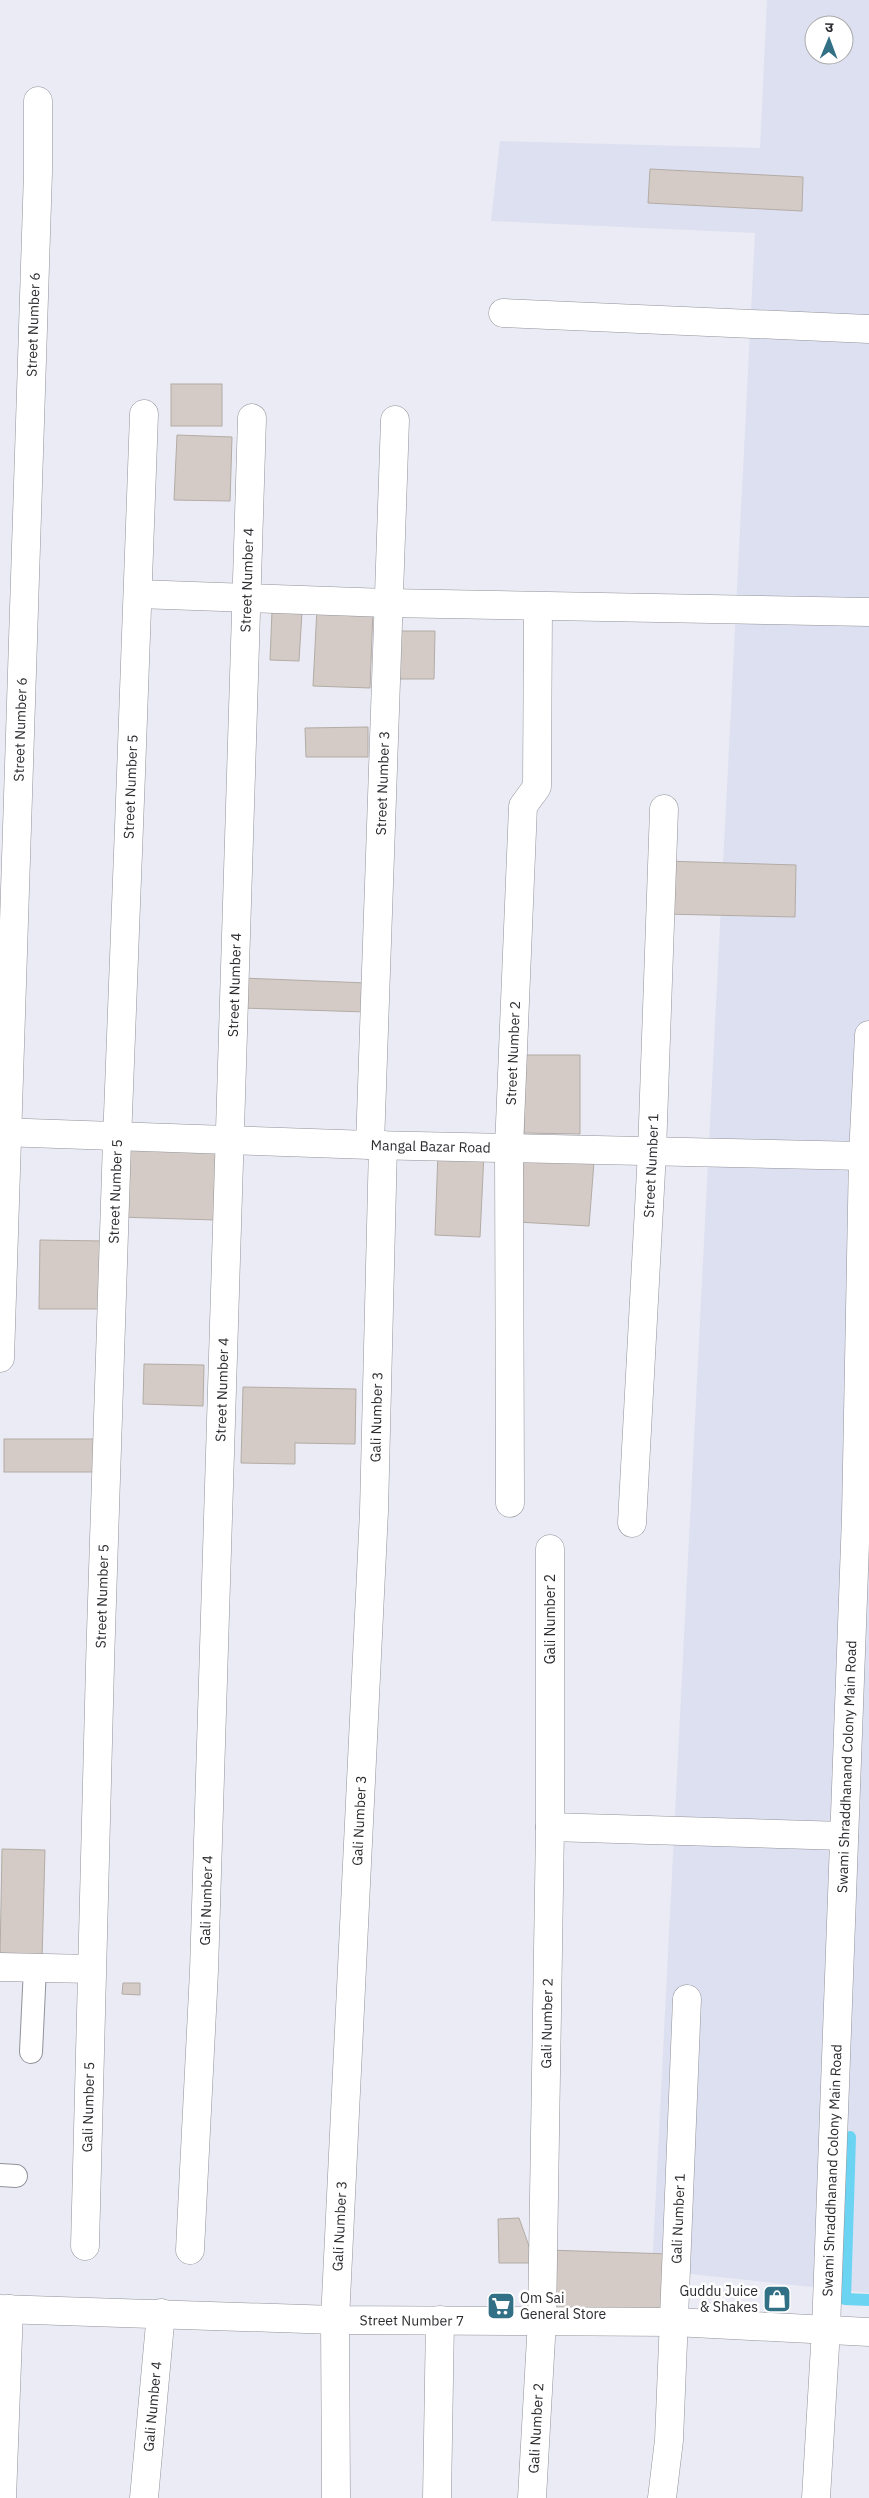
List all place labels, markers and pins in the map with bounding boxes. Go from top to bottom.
place label: Guddu Juice & Shakes [680,2282,758,2316]
shop icon: Guddu Juice & Shakes [762,2284,792,2314]
place label: Om Sai General Store [520,2289,607,2323]
supermarket icon: Om Sai General Store [486,2291,516,2321]

